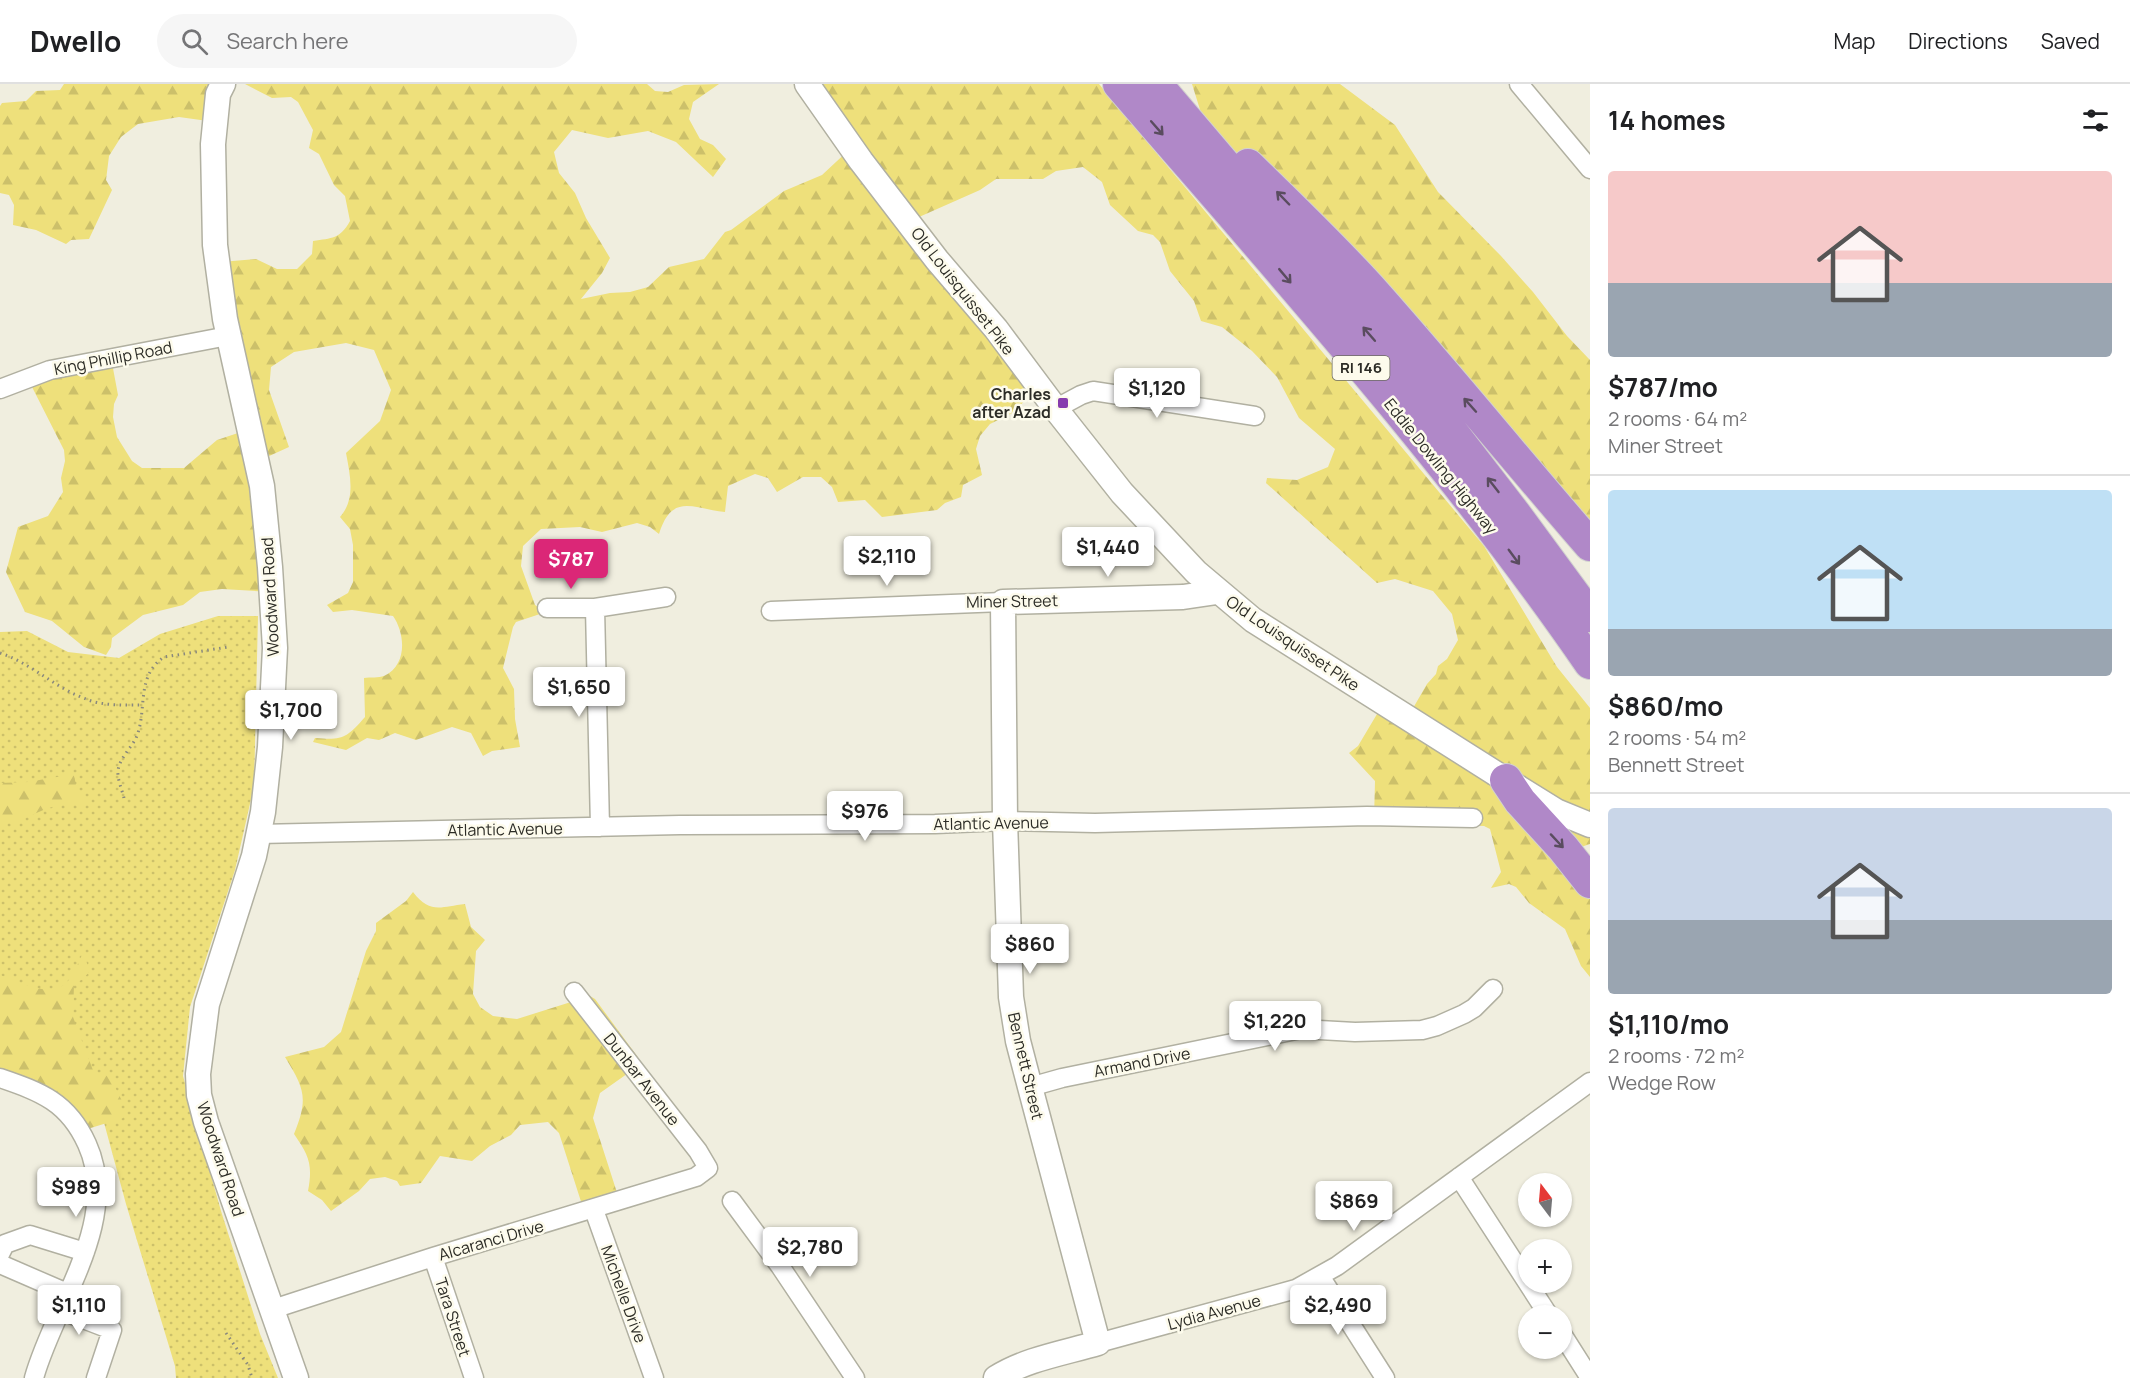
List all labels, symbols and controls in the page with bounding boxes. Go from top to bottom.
search box [157,14,577,68]
text: Dwello [30,22,121,60]
icon: search [178,25,211,58]
text: Search here [226,26,349,56]
text: Map [1834,27,1875,55]
text: Directions [1908,27,2008,55]
text: Saved [2041,27,2100,55]
text: 14 homes [1608,102,1726,138]
icon: filters [2079,104,2112,137]
one-way arrow [1150,120,1164,135]
one-way arrow [1276,190,1290,205]
icon: home [1806,210,1914,318]
street label: Old Louisquisset Pike [906,223,1020,359]
one-way arrow [1278,268,1291,284]
one-way arrow [1363,326,1376,342]
street label: King Phillip Road [52,336,174,380]
road number: RI 146 [1332,356,1390,380]
pin: $1,120 [1108,368,1206,419]
text: $787/mo [1608,369,1718,405]
text: $1,120 [1128,374,1186,401]
place label: Charles after Azad [972,383,1051,423]
street label: Eddie Dowling Highway [1379,394,1503,539]
marker: Charles after Azad [1056,396,1070,410]
one-way arrow [1463,398,1477,413]
text: 2 rooms · 64 m² [1608,405,1747,432]
text: Miner Street [1608,432,1723,459]
one-way arrow [1486,477,1499,493]
pin: $1,440 [1059,527,1157,578]
icon: home [1806,529,1914,637]
text: $1,440 [1076,533,1140,560]
pin: $2,110 [838,536,936,587]
street label: Woodward Road [256,537,284,657]
pin: $787 [535,539,607,590]
text: $2,110 [858,542,916,569]
text: $787 [548,545,594,572]
one-way arrow [1508,549,1520,565]
street label: Miner Street [966,589,1058,613]
street label: Old Louisquisset Pike [1222,590,1364,696]
pin: $1,650 [530,667,628,718]
text: $1,650 [547,673,611,700]
text: $860/mo [1608,688,1723,724]
pin: $1,700 [242,690,340,741]
text: $1,700 [259,696,323,723]
text: 2 rooms · 54 m² [1608,724,1746,751]
text: Bennett Street [1608,751,1745,778]
pin: $976 [829,791,901,842]
text: $976 [841,797,889,824]
street label: Atlantic Avenue [933,811,1049,835]
street label: Atlantic Avenue [447,817,563,841]
one-way arrow [1549,834,1564,849]
icon: home [1806,847,1914,955]
pin: $860 [994,924,1066,975]
text: $860 [1005,930,1055,957]
pin: $1,220 [1226,1001,1324,1052]
text: $1,110/mo [1608,1006,1729,1042]
text: $1,220 [1243,1007,1307,1034]
street label: Bennett Street [1003,1010,1049,1122]
street label: Dunbar Avenue [599,1028,685,1130]
street label: Armand Drive [1092,1042,1192,1082]
text: 2 rooms · 72 m² [1608,1042,1744,1069]
text: Wedge Row [1608,1069,1716,1096]
street label: Woodward Road [192,1099,250,1219]
pin: $989 [40,1167,112,1218]
text: $989 [51,1173,101,1200]
north arrow [1518,1173,1572,1227]
map controls [1518,1173,1572,1359]
pin: $869 [1318,1181,1390,1232]
text: $869 [1329,1187,1379,1214]
street label: Alcaranci Drive [436,1214,546,1266]
pin: $2,780 [761,1227,859,1278]
text: $2,780 [777,1233,843,1260]
button: + [1518,1239,1572,1293]
street label: Michelle Drive [596,1242,652,1346]
street label: Tara Street [430,1275,476,1359]
pin: $1,110 [30,1285,128,1336]
pin: $2,490 [1289,1285,1387,1336]
street label: Lydia Avenue [1165,1289,1263,1335]
text: $1,110 [52,1291,106,1318]
text: $2,490 [1304,1291,1372,1318]
button: − [1518,1305,1572,1359]

